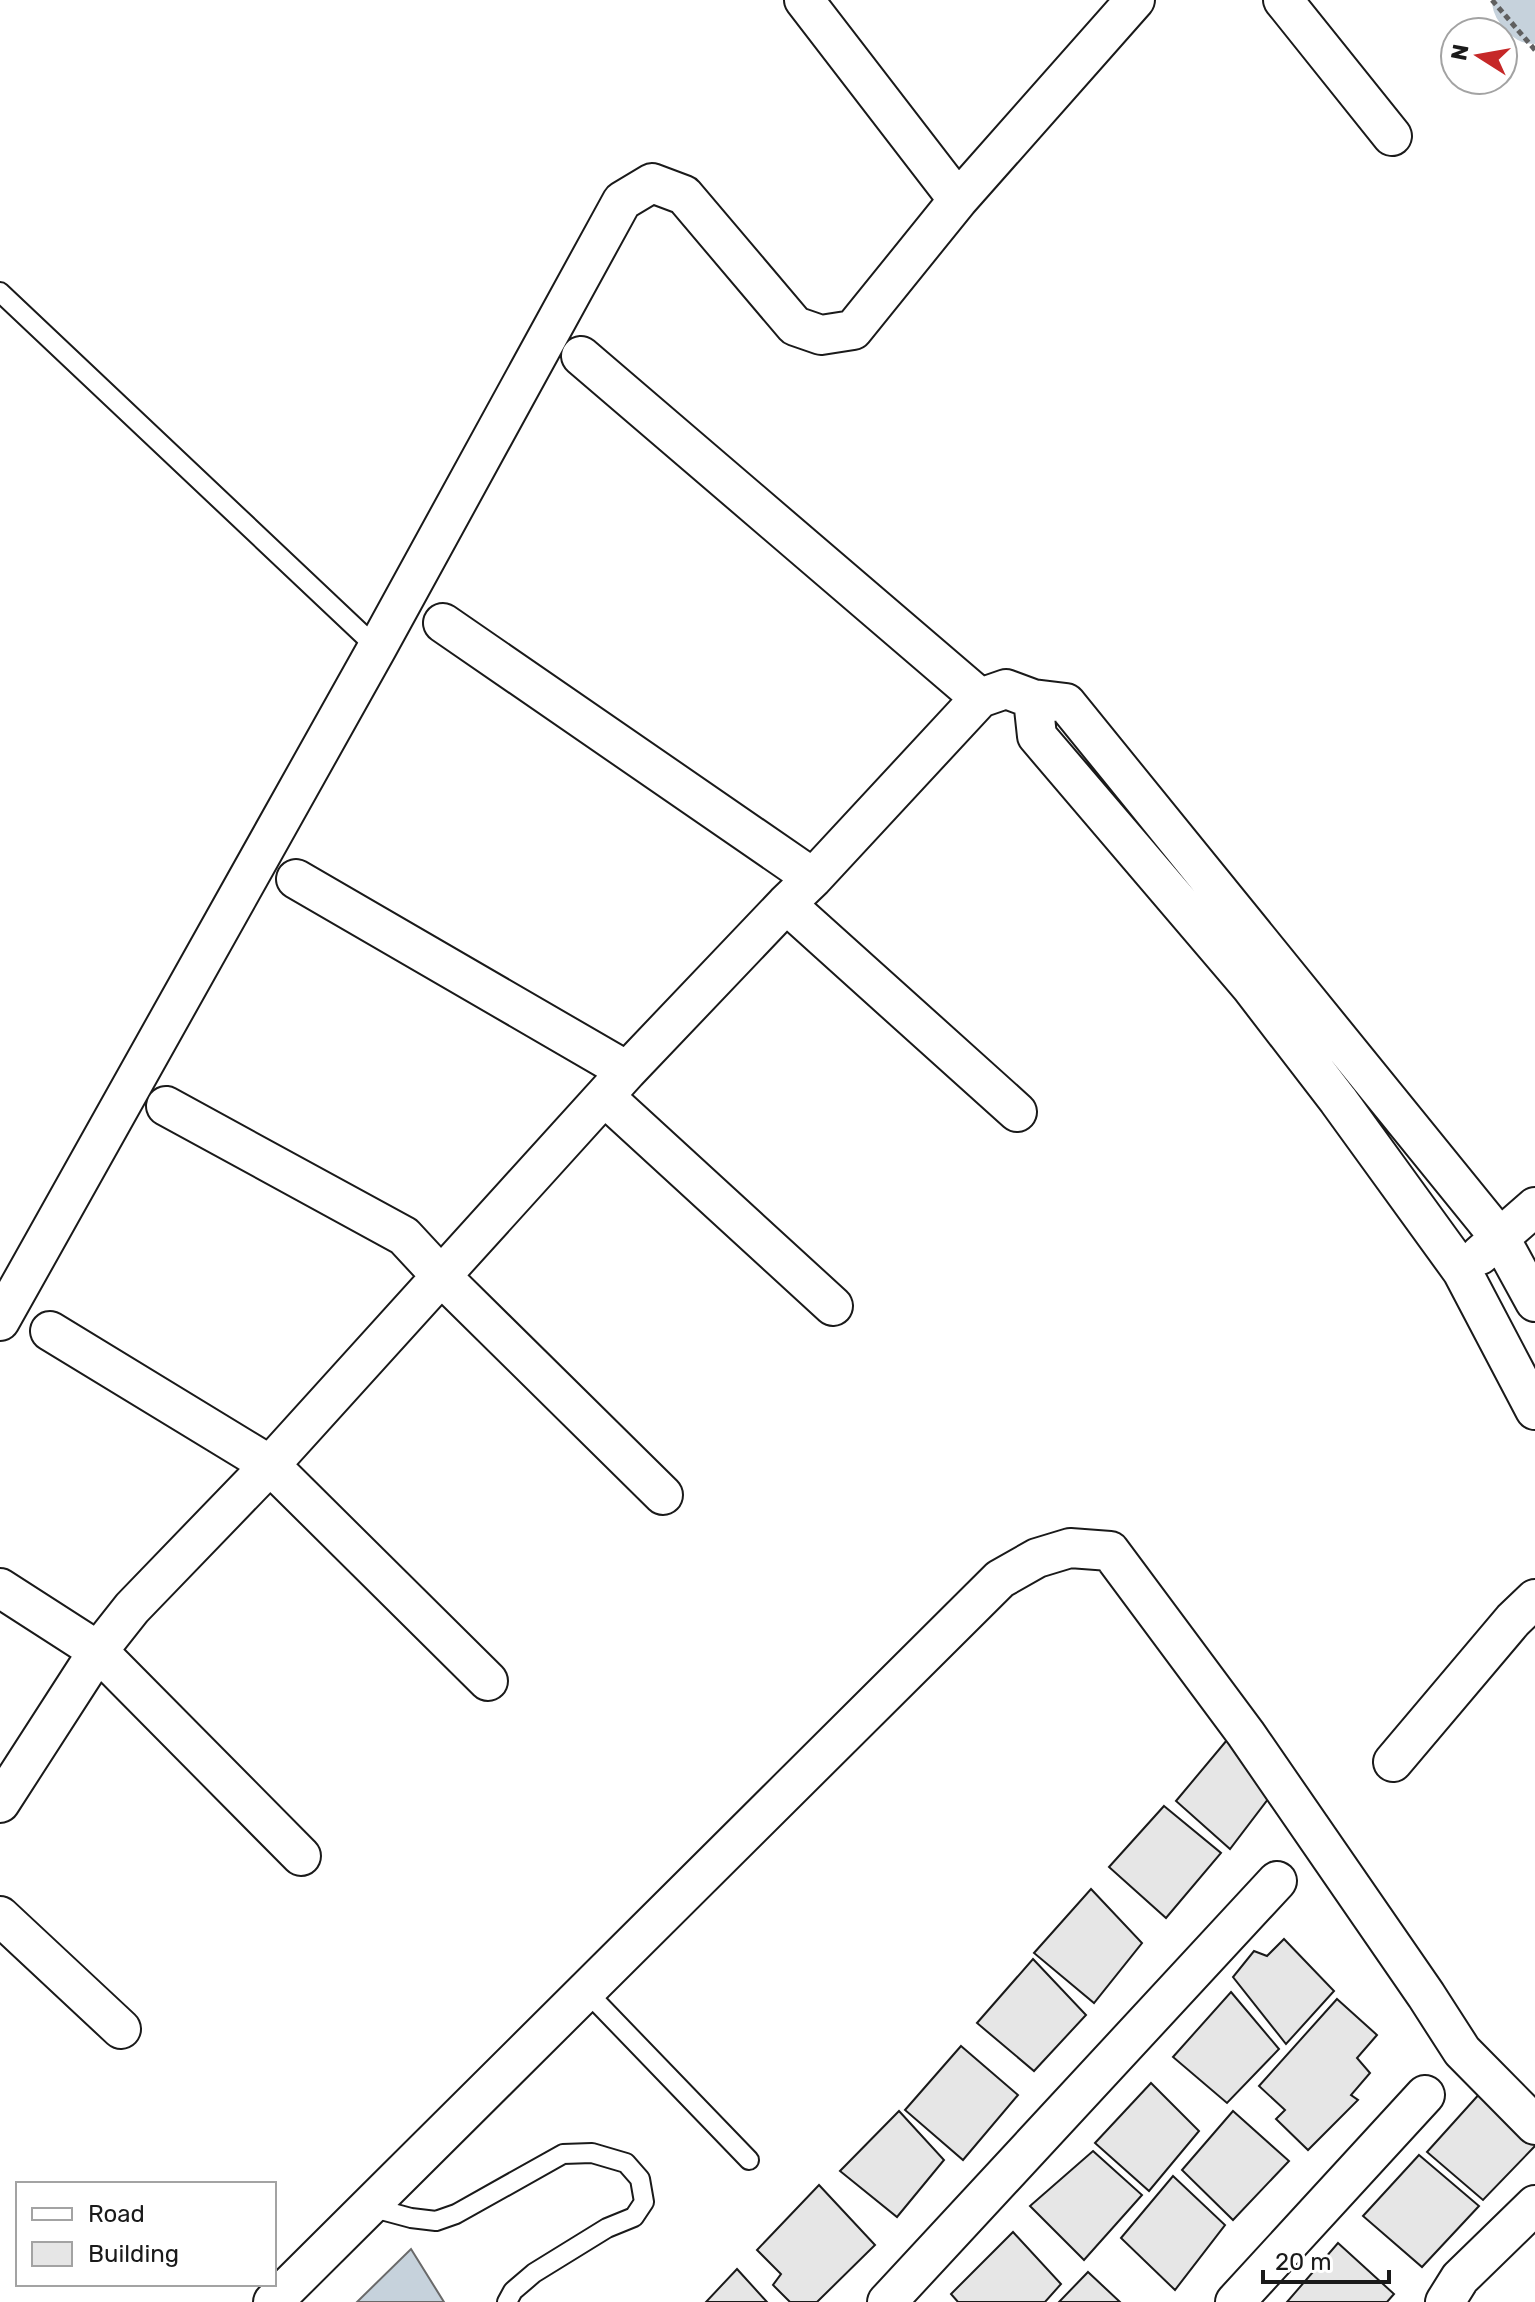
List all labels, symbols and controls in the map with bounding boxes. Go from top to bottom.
north arrow [1439,16,1519,96]
text: N [1445,42,1475,63]
legend [16,2182,276,2286]
text: Road [88,2200,145,2228]
scale bar [1263,2234,1389,2284]
text: Building [88,2240,179,2268]
text: 20 m [1275,2248,1332,2276]

